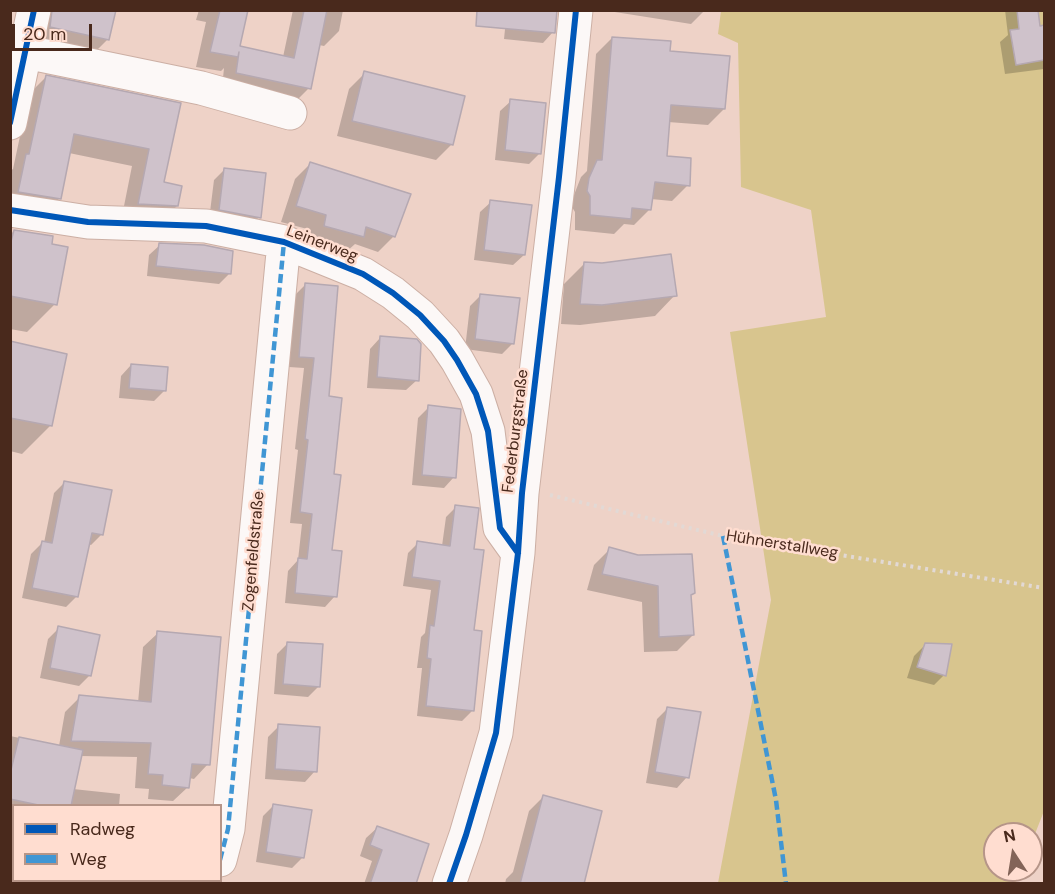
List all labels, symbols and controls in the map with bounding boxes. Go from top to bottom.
scale bar [15,12,94,50]
text: 20 m [23,22,66,46]
street label: Leinerweg [284,222,360,266]
street label: Federburgstraße [499,368,533,494]
street label: Zogenfeldstraße [239,490,269,612]
street label: Hühnerstallweg [725,527,839,563]
legend [12,804,222,882]
text: Radweg [70,817,135,841]
north arrow [983,822,1043,882]
text: N [1002,824,1017,847]
text: Weg [70,847,107,871]

